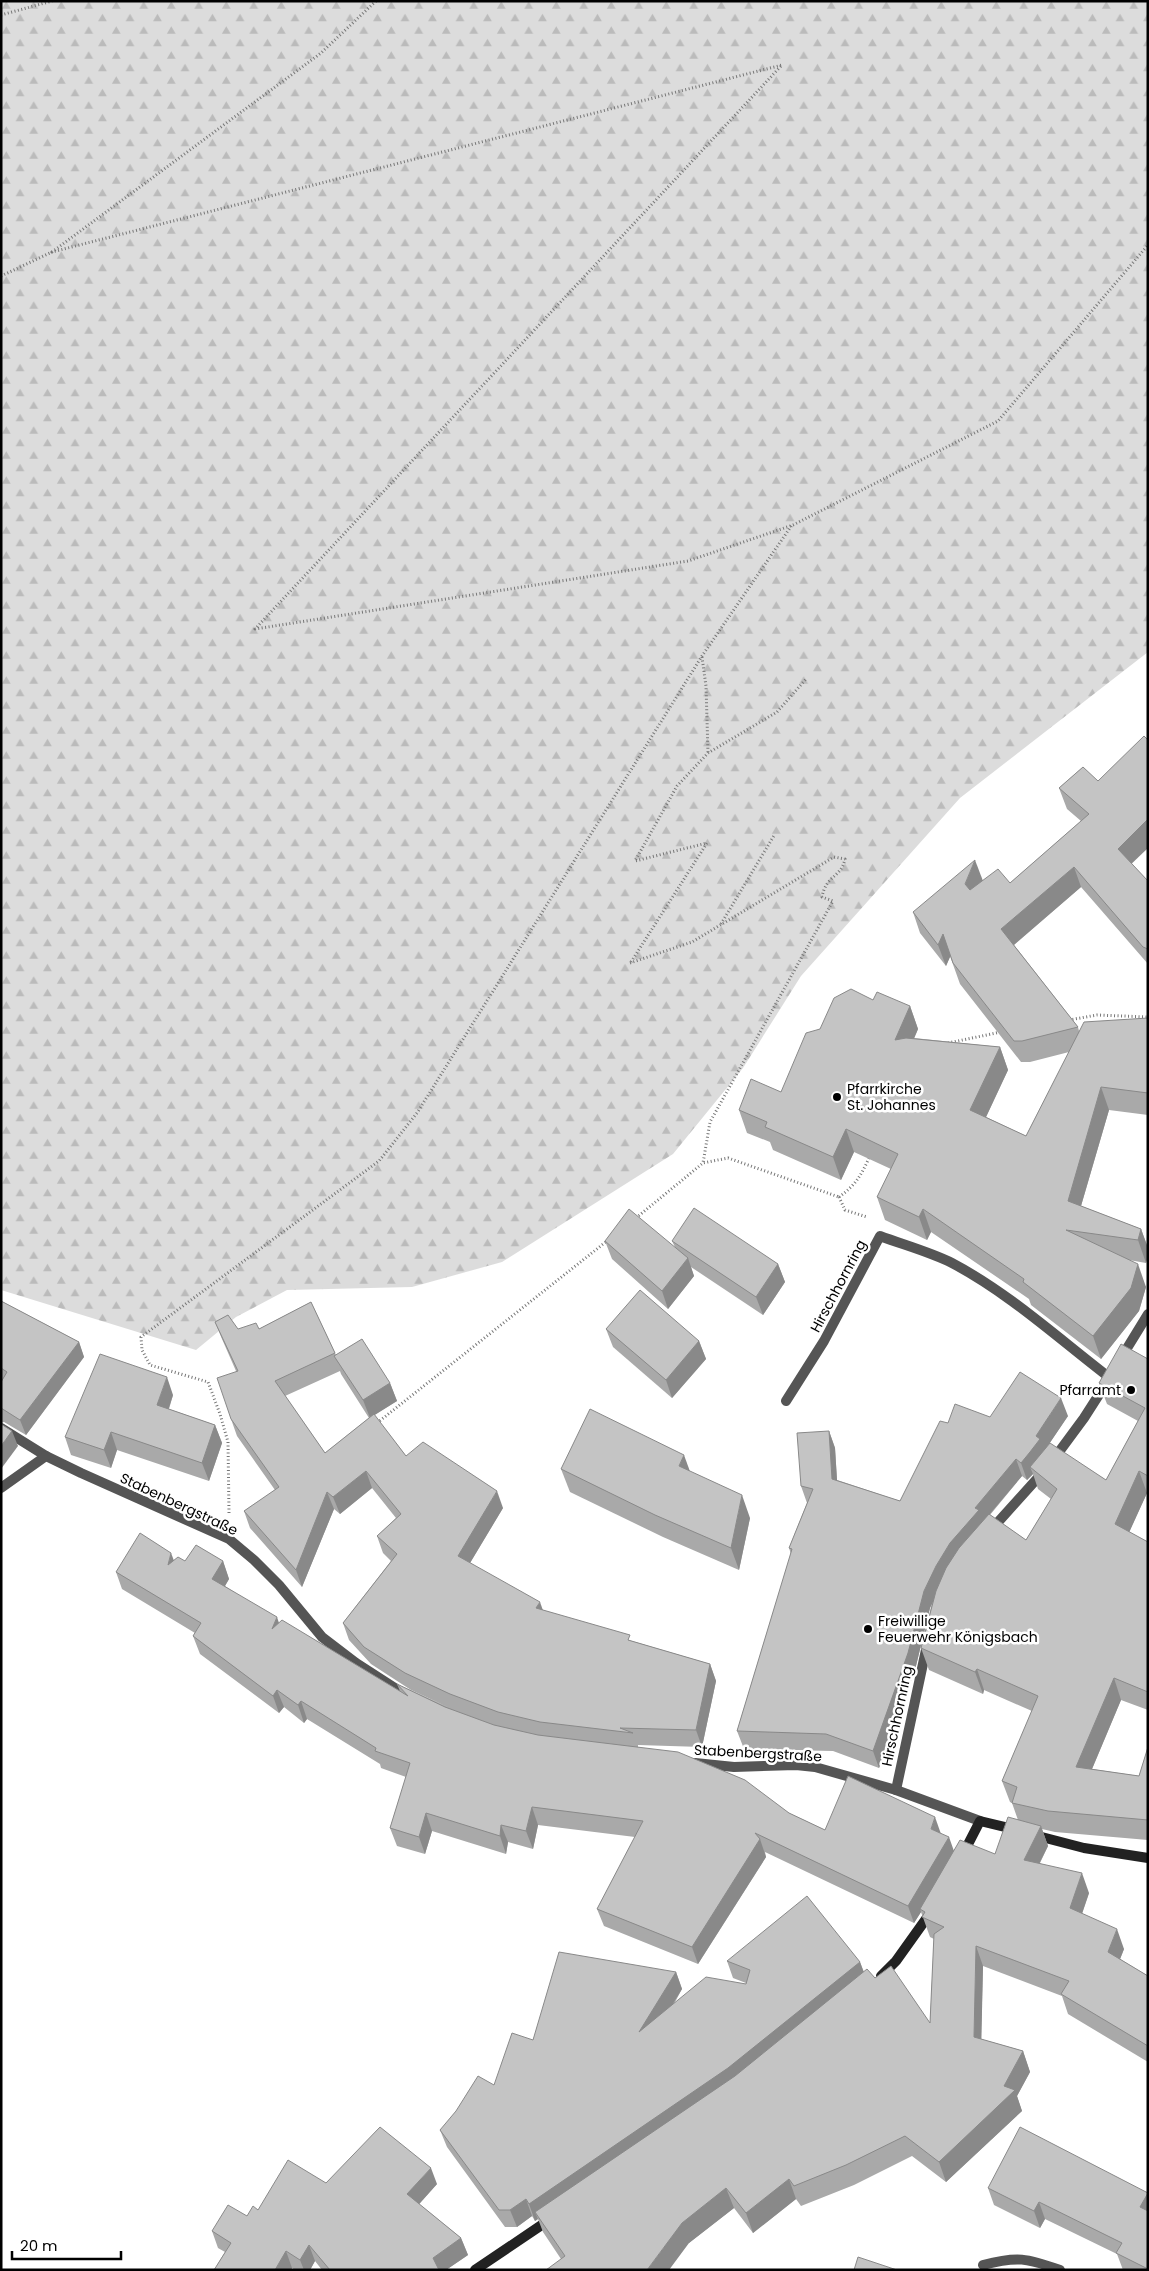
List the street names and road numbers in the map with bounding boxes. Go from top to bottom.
street label: Hirschhornring [805,1236,871,1336]
street label: Stabenbergstraße [117,1468,242,1540]
street label: Hirschhornring [877,1664,917,1768]
street label: Stabenbergstraße [694,1740,823,1766]

